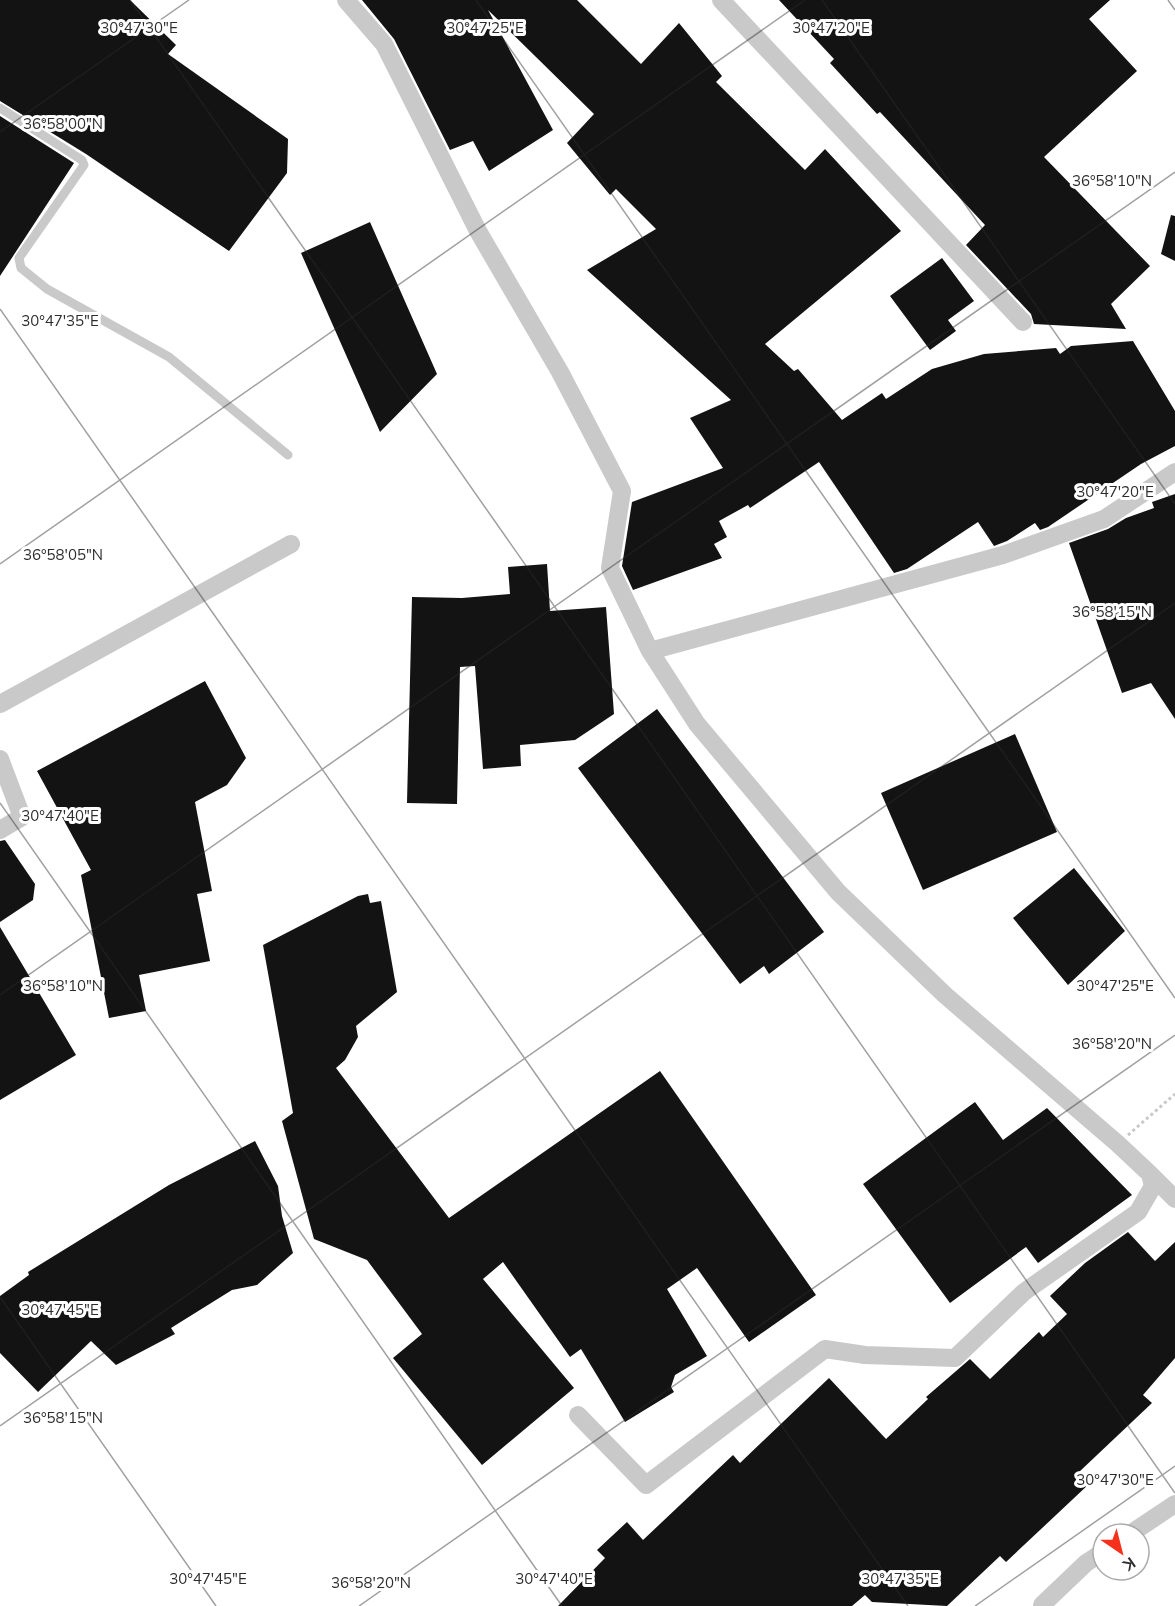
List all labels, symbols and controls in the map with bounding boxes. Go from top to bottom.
text: 30°47'30"E [100,18,178,37]
text: 30°47'25"E [446,18,524,37]
text: 30°47'20"E [792,18,870,37]
text: 36°58'00"N [23,114,103,133]
text: 36°58'10"N [1072,171,1152,190]
text: 30°47'35"E [21,311,99,330]
text: 30°47'20"E [1076,482,1154,501]
text: 36°58'05"N [23,545,103,564]
text: 36°58'15"N [1072,602,1152,621]
text: 30°47'40"E [21,806,99,825]
text: 36°58'10"N [23,976,103,995]
text: 30°47'25"E [1076,976,1154,995]
text: 36°58'20"N [1072,1034,1152,1053]
text: 30°47'45"E [21,1300,99,1319]
text: 36°58'15"N [23,1408,103,1427]
text: 30°47'30"E [1076,1470,1154,1489]
north arrow [1091,1522,1151,1582]
text: K [1118,1553,1140,1576]
text: 30°47'45"E [169,1569,247,1588]
text: 30°47'40"E [515,1569,593,1588]
text: 30°47'35"E [861,1569,939,1588]
text: 36°58'20"N [331,1573,411,1592]

